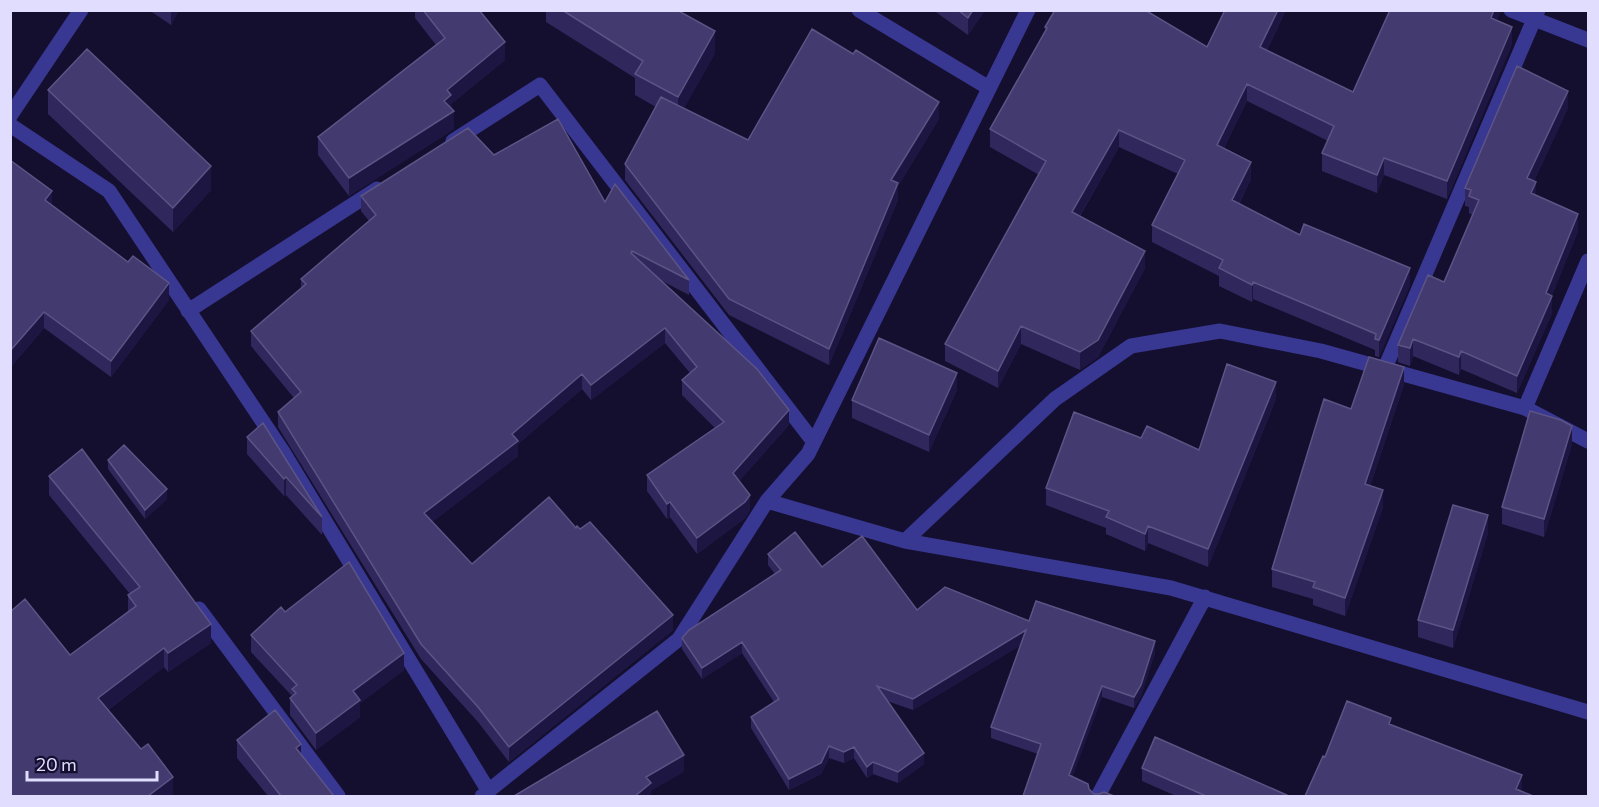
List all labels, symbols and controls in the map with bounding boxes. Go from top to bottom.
scale bar [27,744,158,782]
text: 20 m [36,753,77,775]

